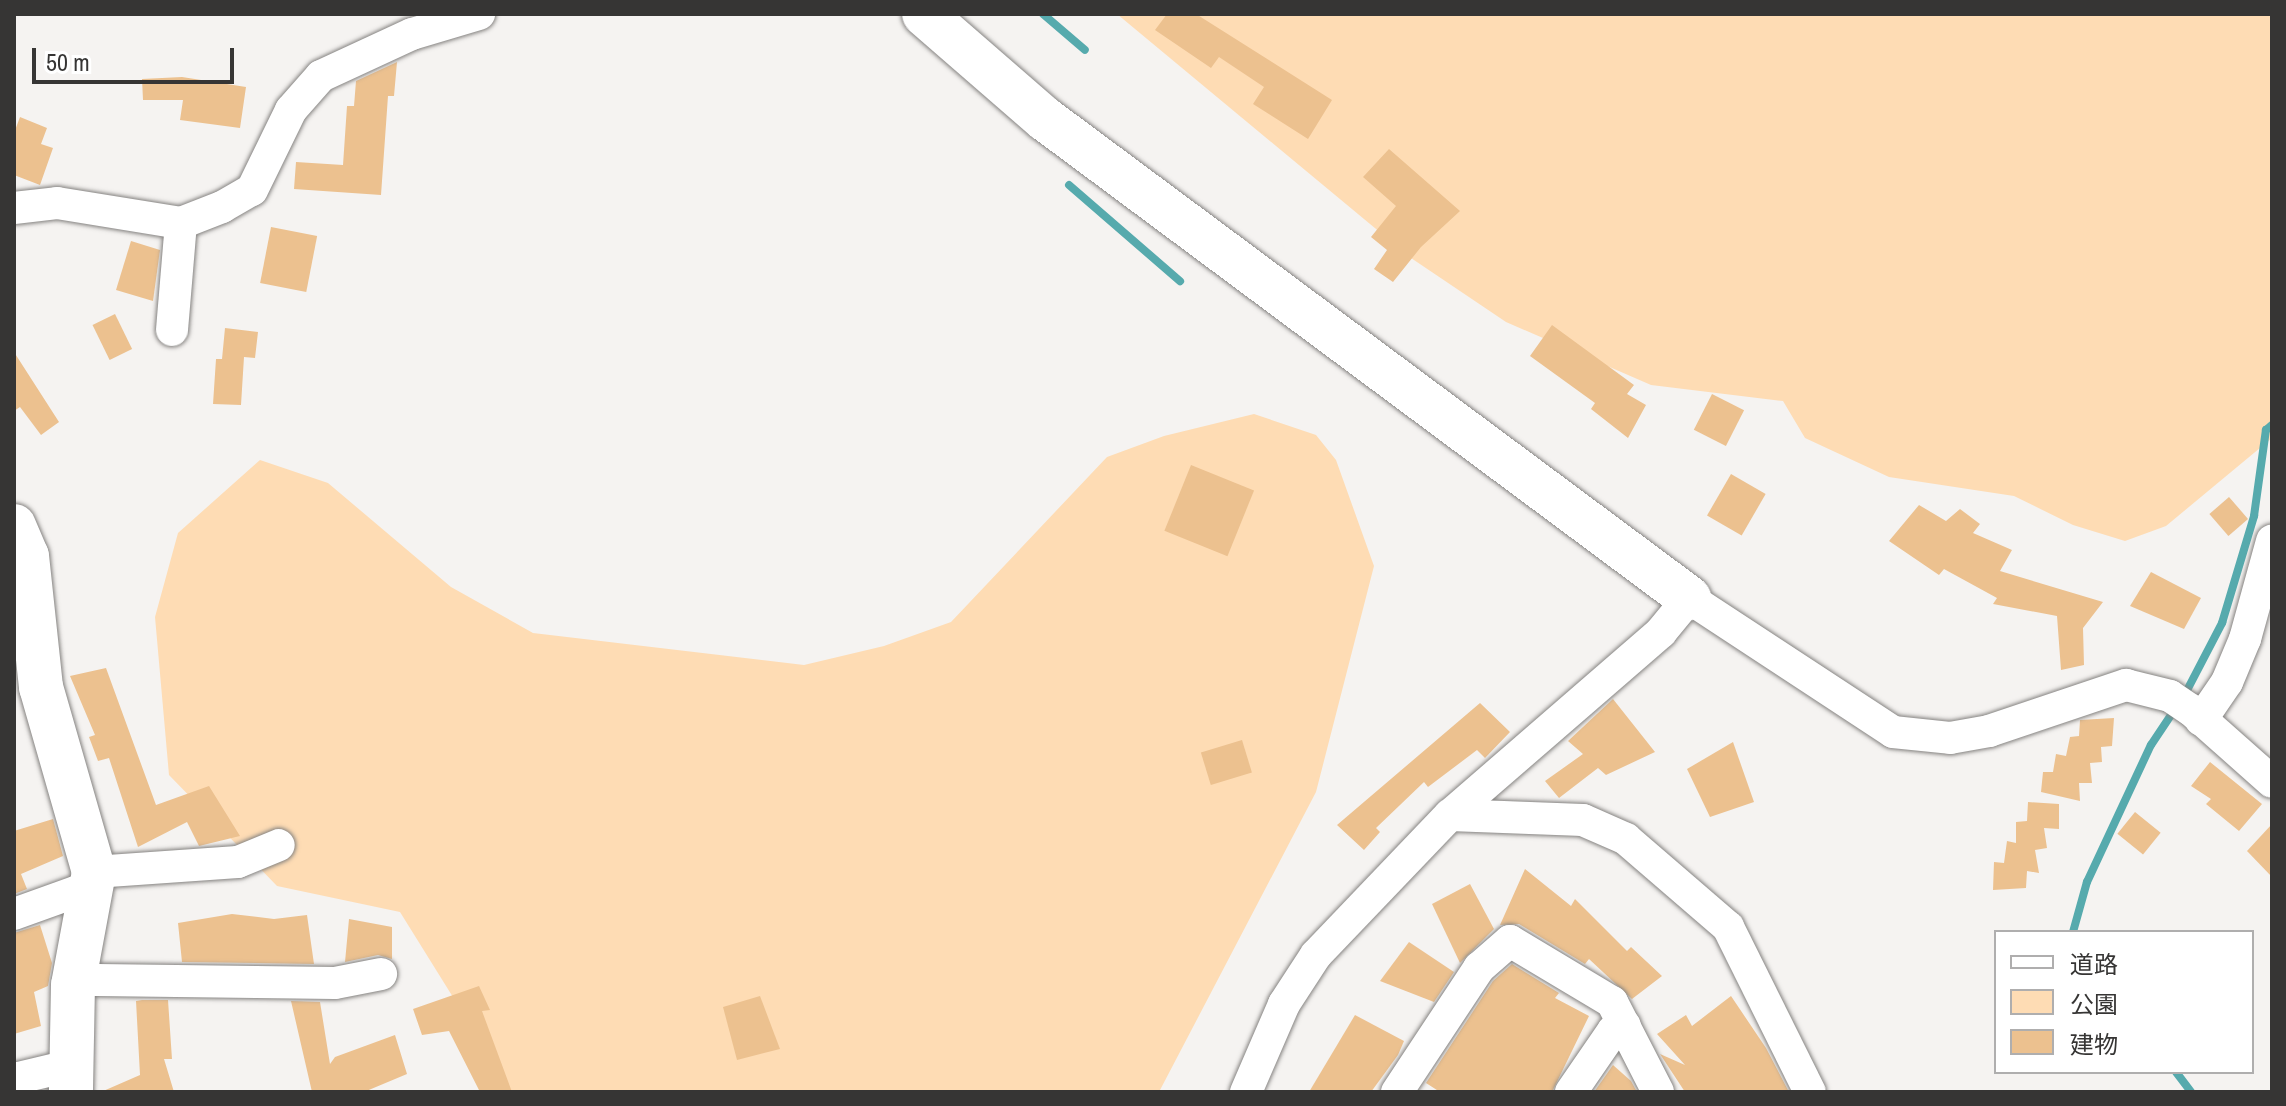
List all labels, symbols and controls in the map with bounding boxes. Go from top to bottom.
scale bar [36,32,238,82]
text: 50 m [46,46,90,78]
legend [1994,930,2254,1074]
text: 道路 [2070,948,2118,980]
text: 公園 [2070,988,2118,1020]
text: 建物 [2070,1028,2118,1060]

